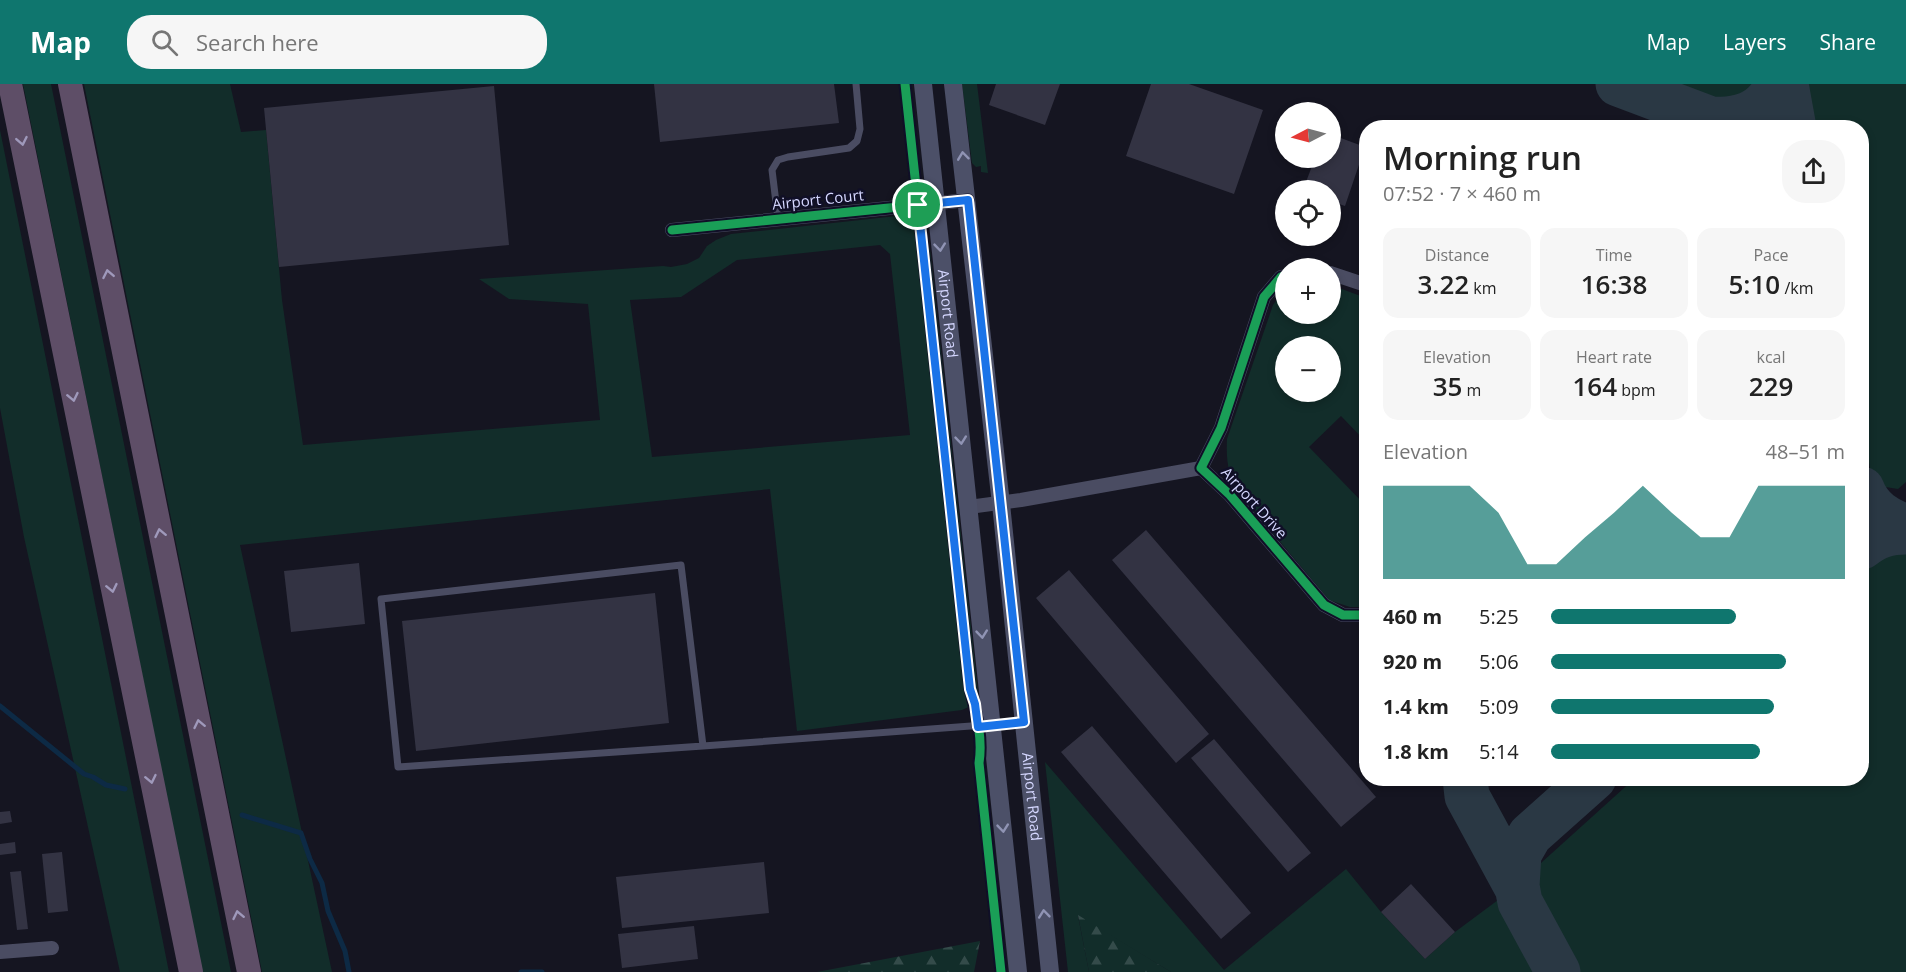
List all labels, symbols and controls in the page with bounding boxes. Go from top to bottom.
search box [127,15,547,69]
text: Map [30,23,91,61]
icon: search [148,26,181,59]
text: Search here [196,27,319,57]
text: Map [1647,28,1690,56]
text: Layers [1723,28,1787,56]
text: Share [1820,28,1876,56]
north arrow [1275,102,1341,168]
map controls [1275,102,1341,402]
text: Morning run [1383,135,1582,180]
one-way arrow [15,136,28,146]
button: share [1782,140,1845,203]
one-way arrow [957,152,969,161]
pin [892,179,943,230]
button: locate [1275,180,1341,246]
text: 07:52 · 7 × 460 m [1383,180,1541,207]
street label: Airport Court [771,184,865,214]
icon: arrive [901,188,934,221]
one-way arrow [933,242,946,251]
text: Distance [1425,244,1489,266]
text: Time [1596,244,1632,266]
text: Pace [1753,244,1789,266]
button: + [1275,258,1341,324]
text: 3.22 [1417,266,1469,302]
text: 16:38 [1581,266,1647,302]
text: 5:10 [1729,266,1780,302]
street label: Airport Road [934,268,963,359]
one-way arrow [102,269,115,279]
text: km [1469,277,1497,299]
text: /km [1780,277,1813,299]
button: − [1275,336,1341,402]
text: Elevation [1423,346,1491,368]
text: Heart rate [1576,346,1652,368]
text: kcal [1757,346,1786,368]
text: 35 [1433,368,1462,404]
text: 164 [1572,368,1617,404]
text: 229 [1749,368,1793,404]
text: m [1462,379,1481,401]
text: bpm [1617,379,1656,401]
one-way arrow [66,391,79,401]
one-way arrow [955,436,967,445]
text: Elevation [1383,438,1468,465]
text: 48–51 m [1766,438,1845,465]
street label: Airport Drive [1217,462,1292,542]
one-way arrow [154,528,167,538]
one-way arrow [105,582,118,592]
text: 460 m [1383,603,1442,630]
text: 5:25 [1479,603,1519,630]
one-way arrow [975,630,988,639]
text: 920 m [1383,648,1442,675]
text: 5:06 [1479,648,1519,675]
text: 1.4 km [1383,693,1449,720]
text: 5:09 [1479,693,1519,720]
one-way arrow [193,719,206,729]
text: 1.8 km [1383,738,1449,765]
text: 5:14 [1479,738,1519,765]
street label: Airport Road [1018,751,1047,842]
one-way arrow [144,773,157,783]
one-way arrow [996,824,1009,833]
one-way arrow [1038,909,1051,918]
one-way arrow [232,910,245,920]

